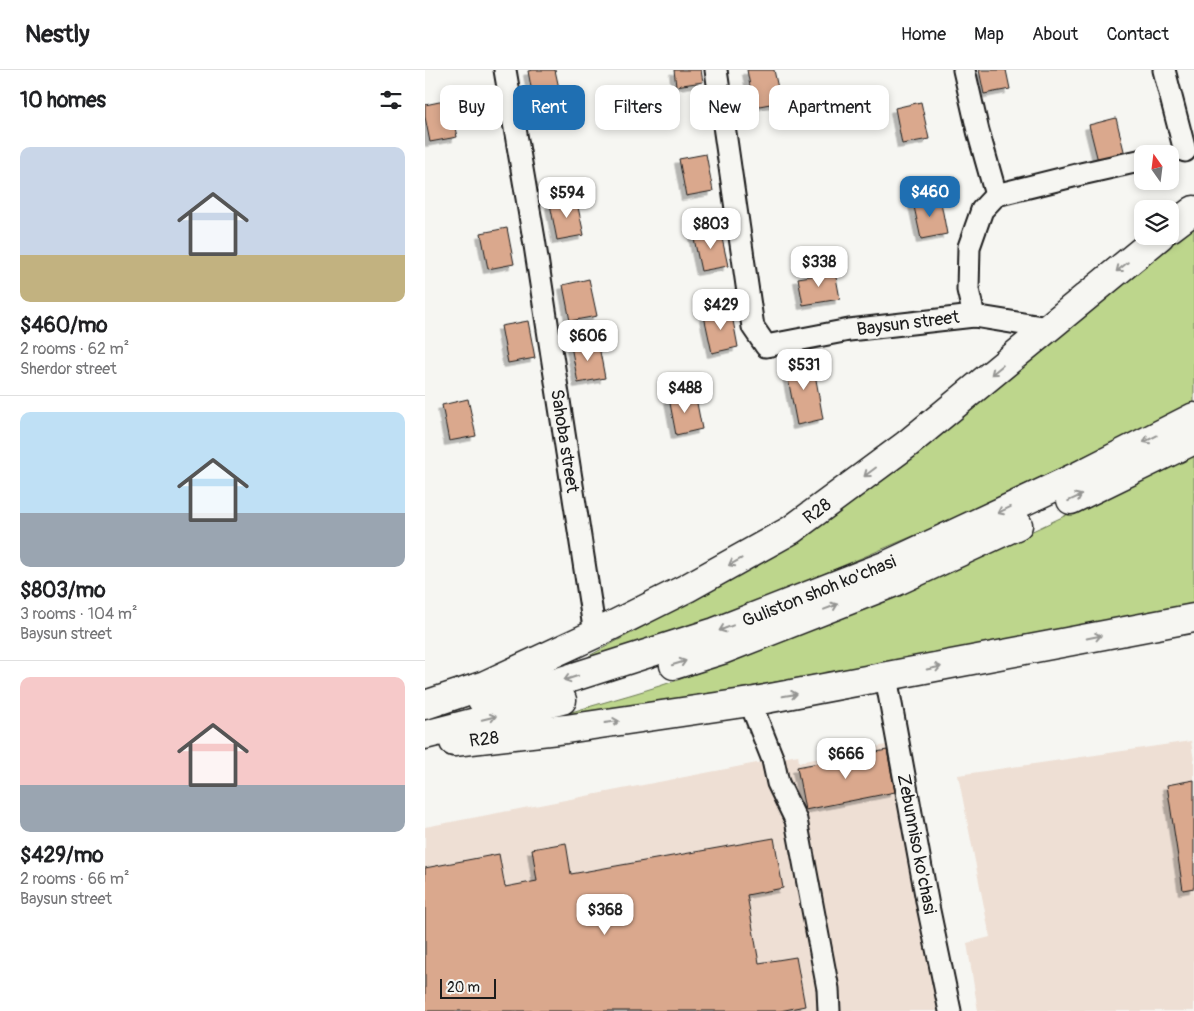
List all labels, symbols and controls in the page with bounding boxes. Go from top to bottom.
text: Nestly [25,20,89,49]
text: Home [901,23,946,46]
text: Map [974,23,1004,46]
text: About [1032,23,1078,46]
text: Contact [1106,23,1169,46]
chip: Buy [440,85,503,130]
chip: Rent [513,85,585,130]
chip: Filters [595,85,680,130]
chip: New [690,85,759,130]
chip: Apartment [769,85,889,130]
icon: filters [377,86,405,114]
text: 10 homes [20,87,106,114]
north arrow [1134,145,1179,190]
map controls [1134,145,1179,245]
pin: $594 [537,176,597,219]
pin: $460 [900,176,960,218]
icon: home [168,179,258,269]
text: $460 [911,182,949,202]
text: $594 [550,183,584,203]
button: layers [1134,200,1179,245]
pin: $803 [681,208,741,250]
text: $803 [693,214,729,234]
pin: $338 [789,246,849,288]
text: $338 [802,252,836,272]
one-way arrow [1116,262,1129,273]
pin: $429 [691,288,751,331]
text: $429 [703,295,739,315]
street label: Baysun street [855,306,962,341]
text: $460/mo [20,312,108,339]
pin: $606 [558,320,618,362]
text: $606 [569,326,607,346]
text: 2 rooms · 62 m² [20,339,129,359]
pin: $531 [774,348,834,391]
text: $531 [788,355,820,375]
text: Sherdor street [20,359,117,379]
one-way arrow [990,365,1003,376]
pin: $488 [655,372,715,414]
text: $488 [668,378,702,398]
street label: Sahoba street [545,388,584,495]
one-way arrow [1143,434,1158,444]
icon: home [168,445,258,535]
one-way arrow [864,466,877,477]
street label: R28 [799,493,836,529]
one-way arrow [1067,493,1082,502]
one-way arrow [997,506,1012,515]
street label: Guliston shoh ko'chasi [739,550,899,633]
one-way arrow [728,558,743,567]
text: $803/mo [20,577,106,604]
one-way arrow [823,602,838,611]
text: 3 rooms · 104 m² [20,604,137,624]
one-way arrow [719,623,734,633]
text: Baysun street [20,624,112,644]
one-way arrow [1085,632,1101,642]
one-way arrow [670,658,686,668]
one-way arrow [926,662,942,672]
one-way arrow [563,673,579,683]
one-way arrow [782,689,798,699]
icon: home [168,710,258,800]
one-way arrow [481,713,497,723]
one-way arrow [604,717,620,727]
street label: R28 [468,726,500,753]
pin: $666 [816,738,876,780]
text: $666 [828,744,864,764]
street label: Zebunniso ko'chasi [892,772,941,916]
text: $429/mo [20,842,104,869]
text: 2 rooms · 66 m² [20,869,130,889]
text: Baysun street [20,889,112,909]
pin: $368 [575,894,635,936]
text: $368 [588,900,622,920]
scale bar [440,976,496,999]
text: 20 m [447,979,480,996]

